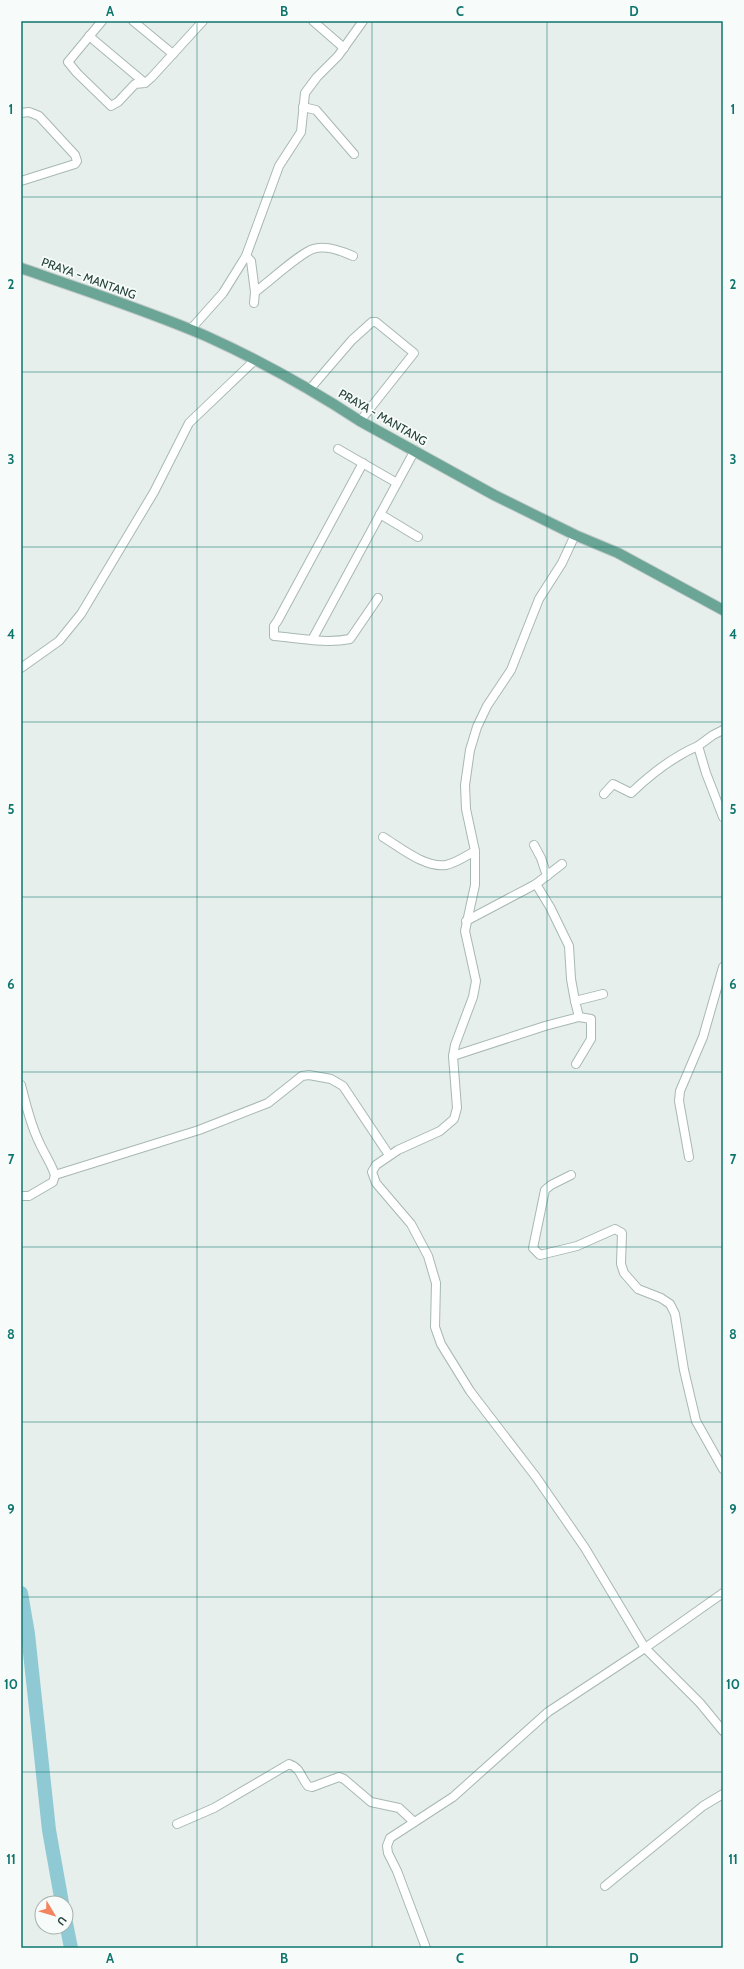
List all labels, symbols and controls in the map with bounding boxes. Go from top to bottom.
text: A [106,3,115,19]
text: B [280,3,288,19]
text: C [456,3,464,19]
text: D [629,3,639,19]
text: 1 [9,101,13,117]
text: 1 [731,101,735,117]
street label: PRAYA - MANTANG [40,254,138,302]
text: 2 [8,276,15,292]
text: 2 [730,276,737,292]
street label: PRAYA - MANTANG [336,386,430,448]
text: 3 [7,451,15,467]
text: 3 [729,451,737,467]
text: 4 [7,626,15,642]
text: 4 [729,626,737,642]
text: 5 [8,801,15,817]
text: 5 [730,801,737,817]
text: 6 [7,976,15,992]
text: 6 [729,976,737,992]
text: 7 [8,1151,15,1167]
text: 7 [730,1151,737,1167]
text: 8 [7,1326,15,1342]
text: 8 [729,1326,737,1342]
text: 9 [7,1501,15,1517]
text: 9 [729,1501,737,1517]
text: 10 [4,1676,18,1692]
text: 10 [726,1676,740,1692]
text: 11 [6,1851,16,1867]
text: 11 [728,1851,738,1867]
north arrow [34,1895,74,1935]
text: U [54,1914,70,1929]
text: A [106,1950,115,1966]
text: B [280,1950,288,1966]
text: C [456,1950,464,1966]
text: D [629,1950,639,1966]

